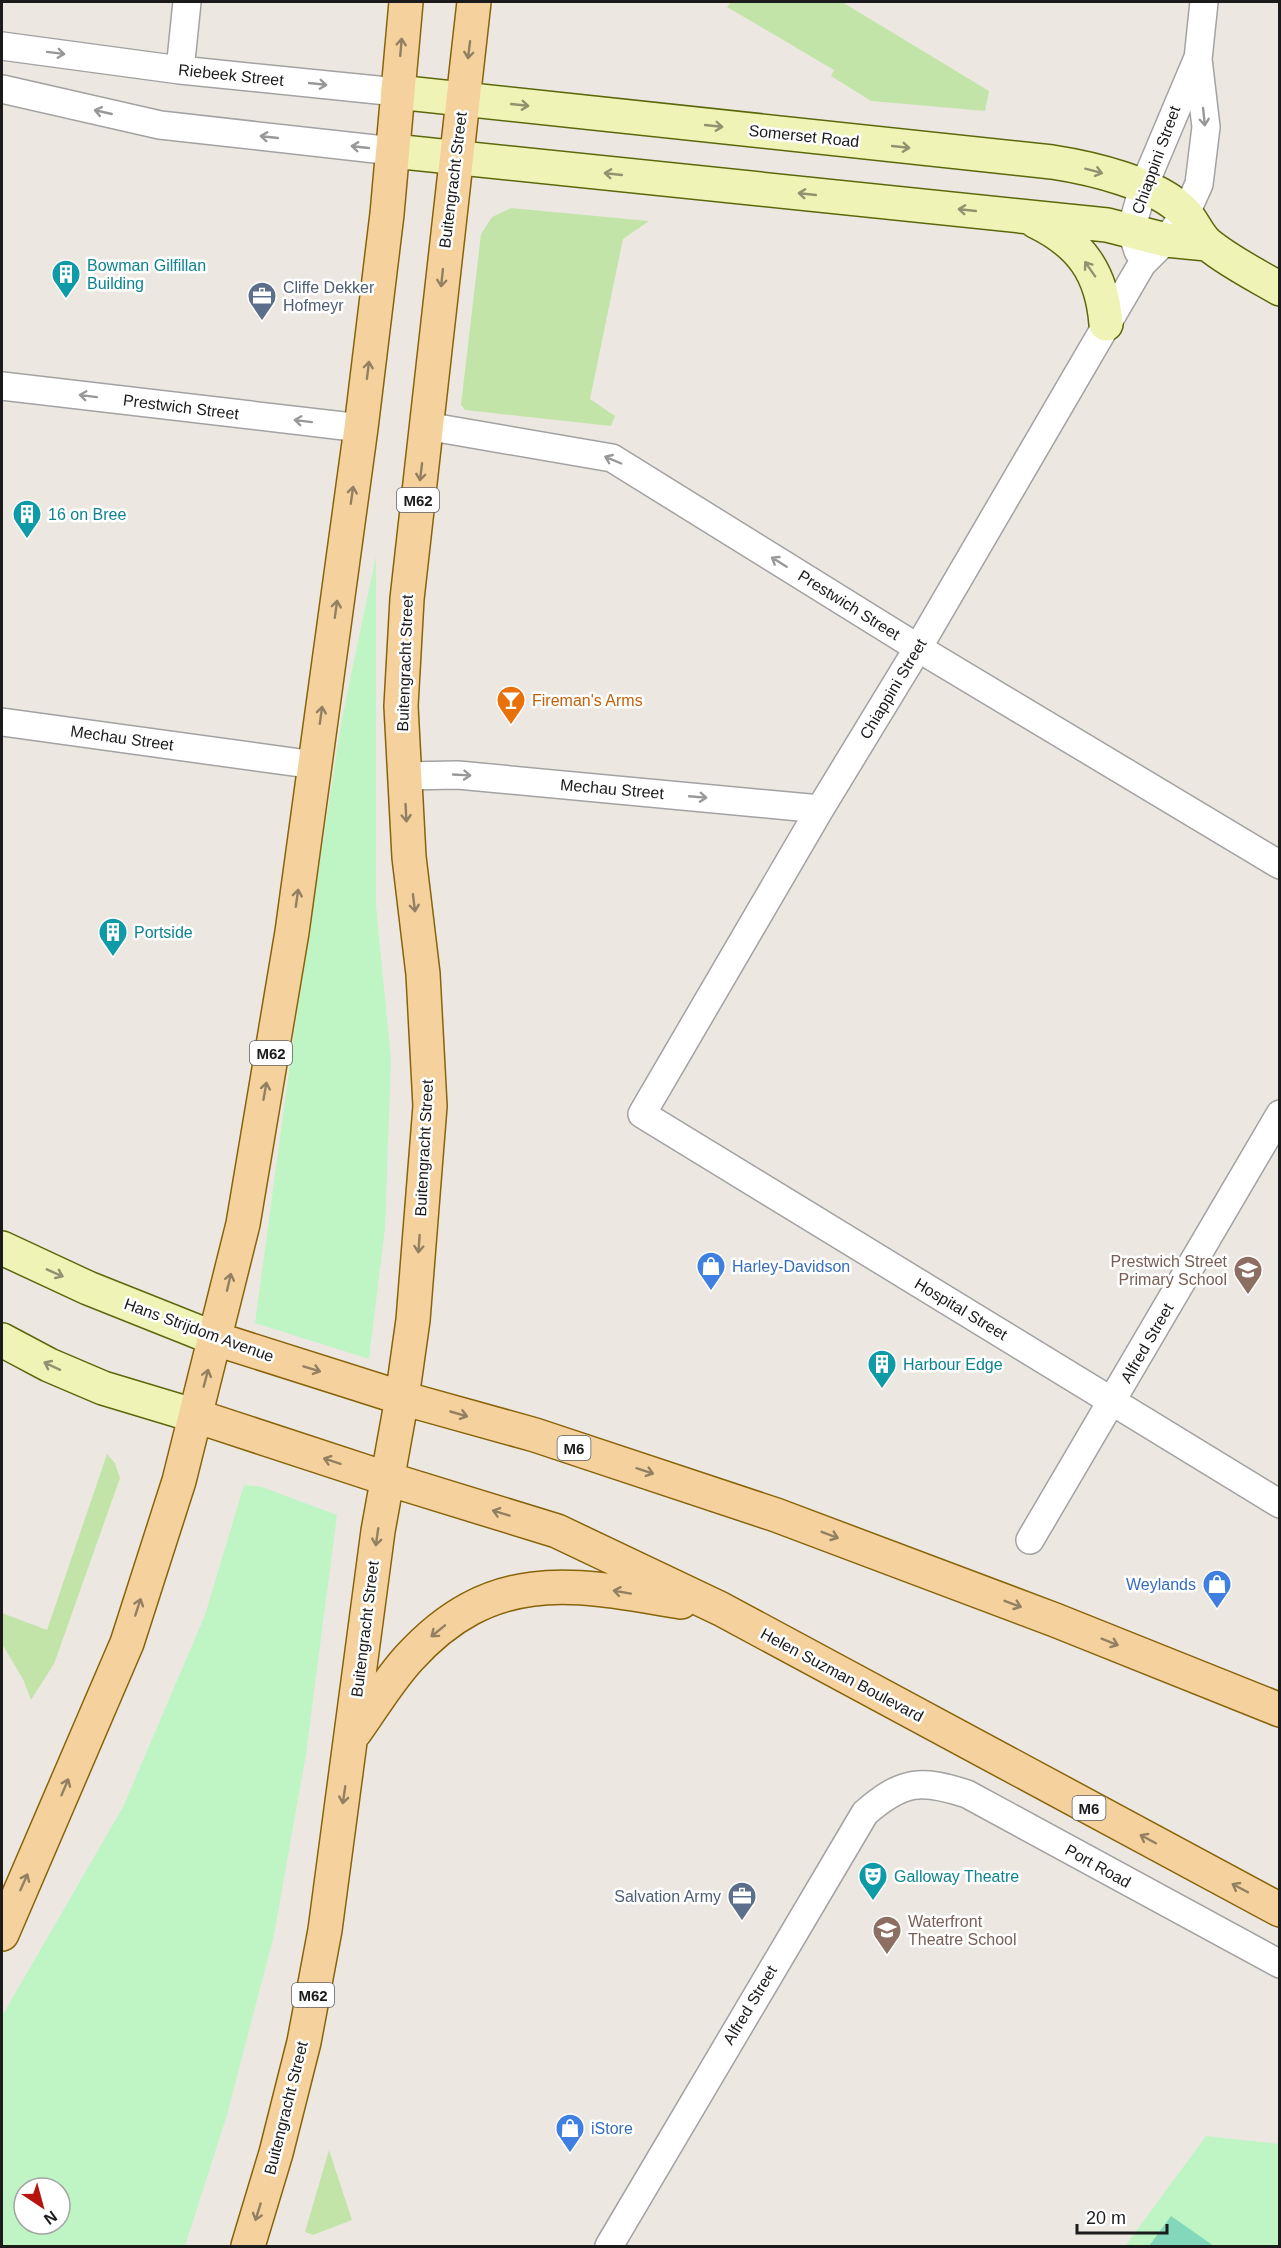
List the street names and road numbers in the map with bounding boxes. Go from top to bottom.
street label: Riebeek Street [177,61,285,89]
street label: Chiappini Street [1129,103,1184,216]
street label: Buitengracht Street [436,110,470,249]
street label: Somerset Road [748,122,860,150]
street label: Prestwich Street [122,391,240,423]
road number: M62 [397,488,439,512]
street label: Prestwich Street [795,567,903,643]
street label: Buitengracht Street [394,594,416,732]
street label: Chiappini Street [856,635,930,742]
street label: Mechau Street [69,722,175,754]
street label: Mechau Street [559,776,665,802]
road number: M62 [250,1041,292,1065]
street label: Buitengracht Street [412,1079,436,1217]
street label: Hospital Street [912,1275,1011,1344]
street label: Hans Strijdom Avenue [122,1295,276,1365]
street label: Alfred Street [1117,1300,1177,1386]
road number: M6 [558,1436,590,1460]
street label: Buitengracht Street [348,1559,382,1698]
street label: Helen Suzman Boulevard [758,1625,926,1725]
road number: M6 [1072,1796,1106,1820]
street label: Port Road [1062,1841,1134,1891]
street label: Alfred Street [720,1962,780,2047]
road number: M62 [292,1983,334,2007]
street label: Buitengracht Street [261,2039,311,2177]

